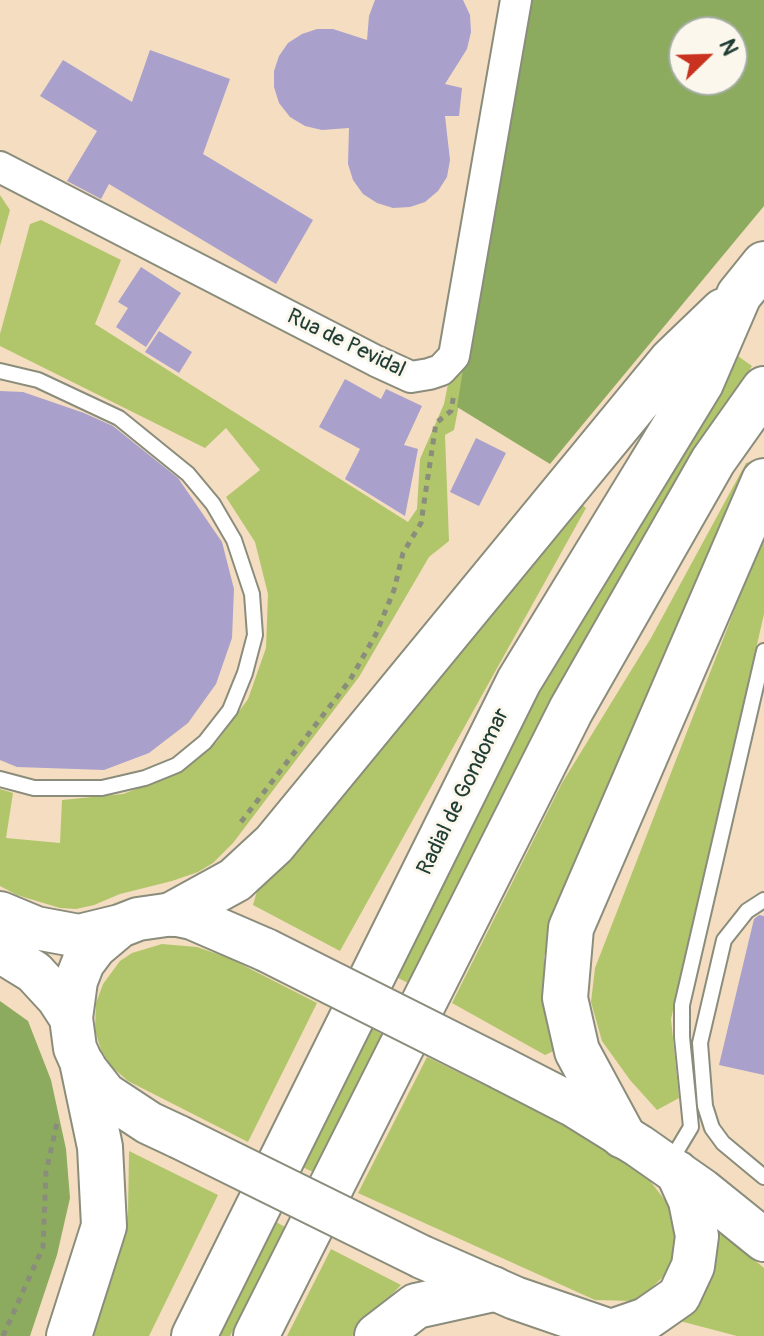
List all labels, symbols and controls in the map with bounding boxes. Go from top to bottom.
north arrow [668,16,748,96]
text: N [712,35,744,60]
street label: Rua de Pevidal [282,304,410,384]
street label: Radial de Gondomar [412,704,516,880]

